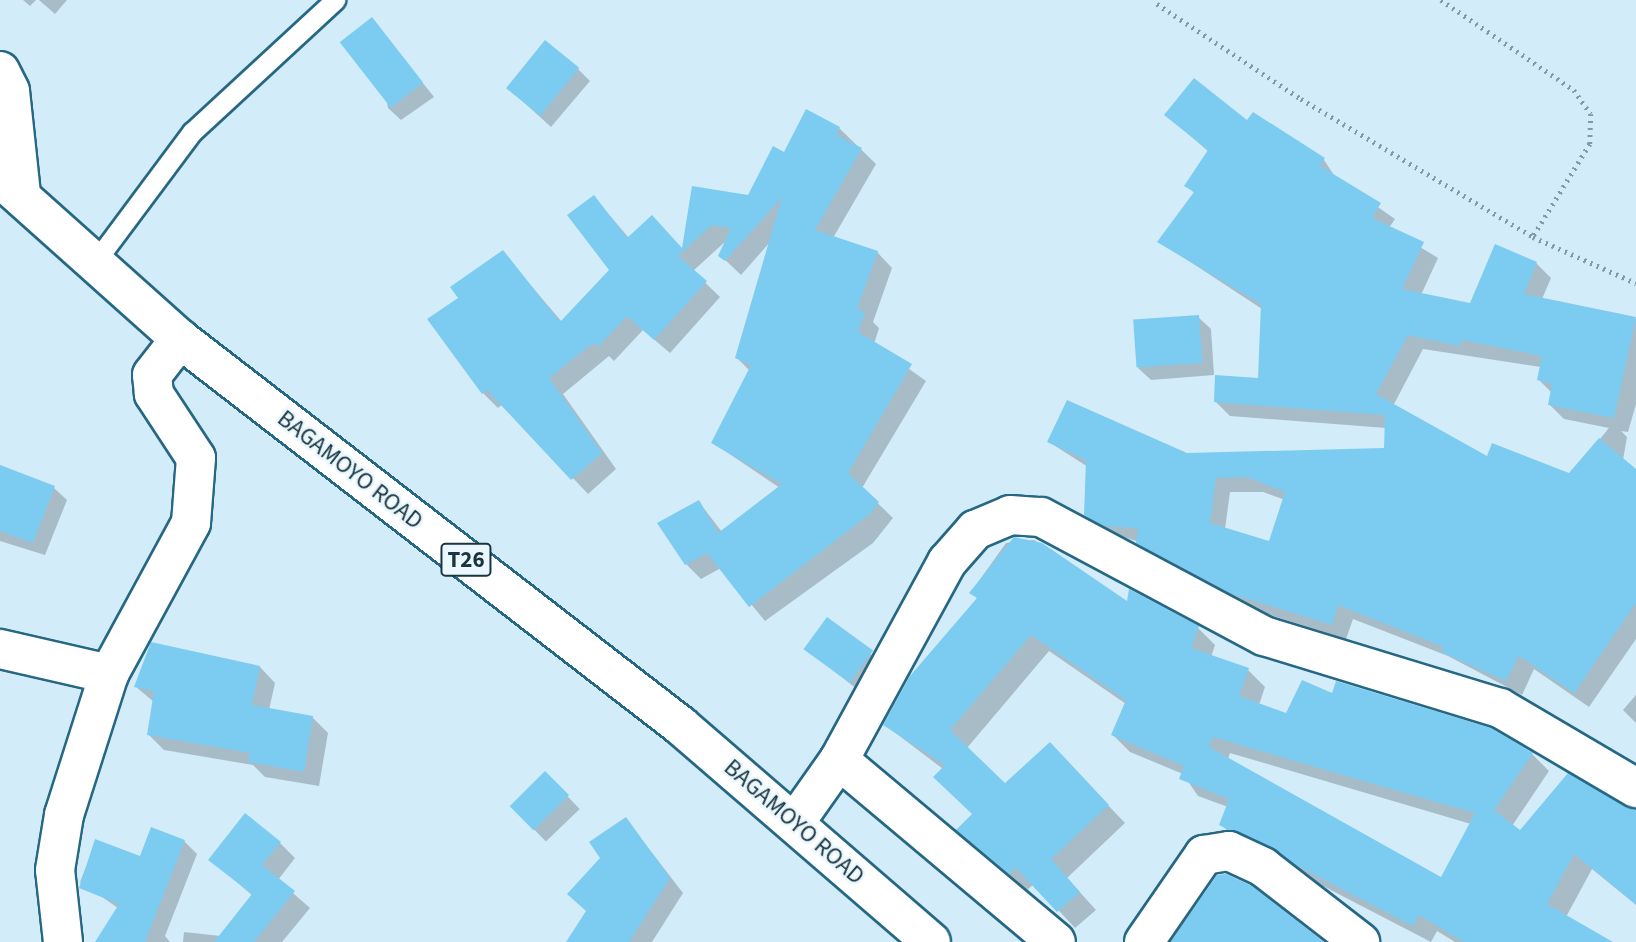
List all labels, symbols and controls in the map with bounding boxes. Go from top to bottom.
street label: BAGAMOYO ROAD [272,404,428,536]
road number: T26 [440,540,492,580]
street label: BAGAMOYO ROAD [718,753,870,891]

